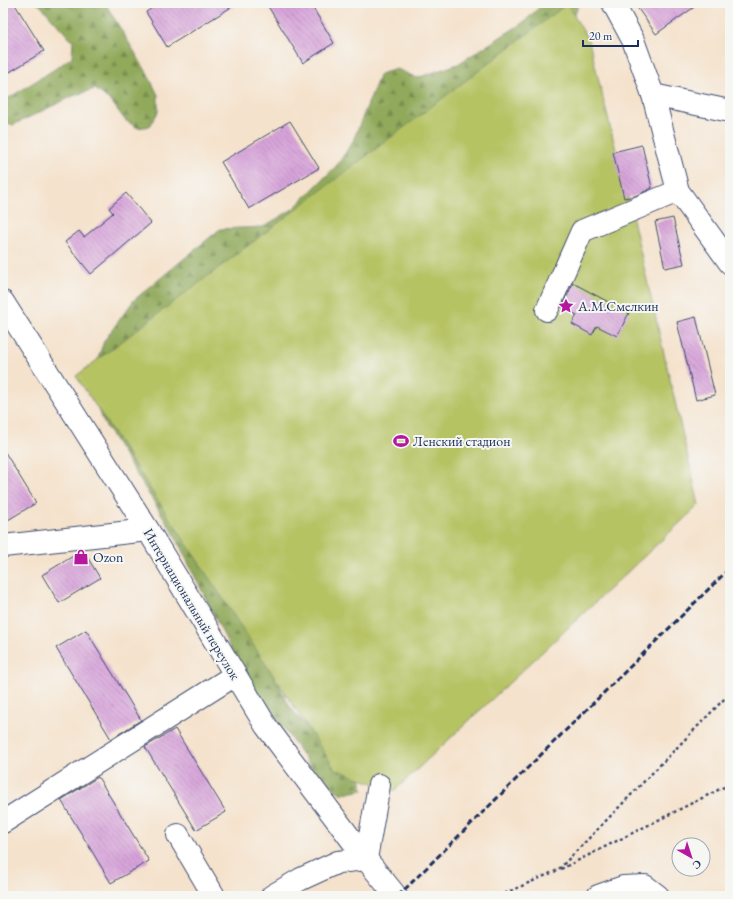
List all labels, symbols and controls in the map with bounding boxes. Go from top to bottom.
scale bar [583,22,638,48]
text: 20 m [589,28,613,44]
place icon: А.М.Смелкин [557,297,575,315]
place label: А.М.Смелкин [577,297,659,315]
sports icon: Ленский стадион [392,432,410,450]
place label: Ленский стадион [413,432,510,450]
street label: Интернациональный переулок [140,525,245,683]
shop icon: Ozon [72,548,90,566]
place label: Ozon [93,548,124,566]
north arrow [671,837,711,877]
text: С [690,857,705,873]

